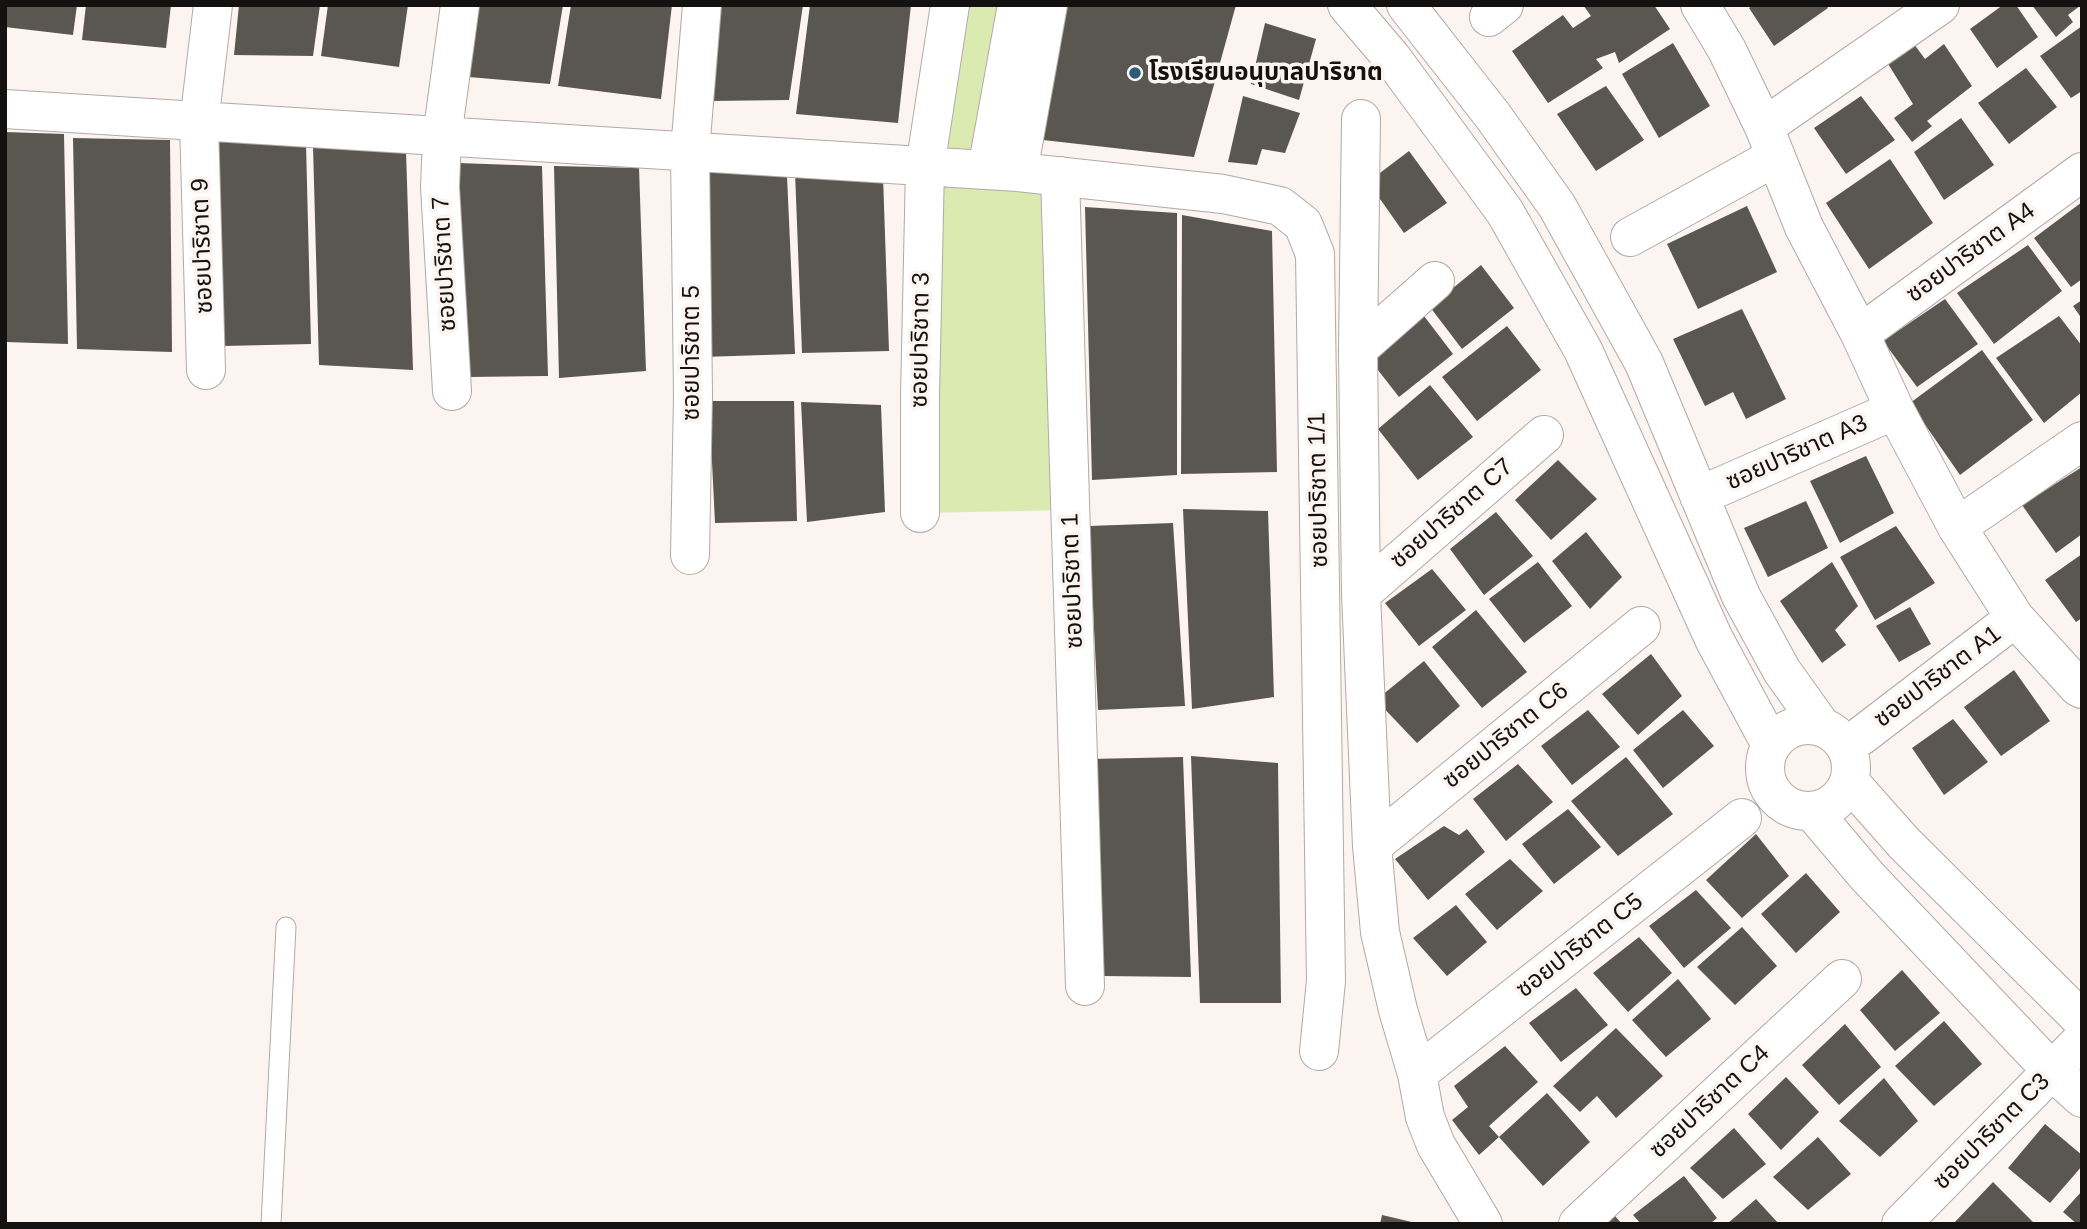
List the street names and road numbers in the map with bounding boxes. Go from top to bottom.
street label: ซอยปาริชาต 9 [186,178,220,314]
street label: ซอยปาริชาต 7 [427,196,463,332]
street label: ซอยปาริชาต A4 [1901,197,2041,309]
street label: ซอยปาริชาต 3 [905,272,937,408]
street label: ซอยปาริชาต 5 [678,285,706,421]
street label: ซอยปาริชาต A3 [1722,409,1872,497]
street label: ซอยปาริชาต 1/1 [1303,412,1335,568]
street label: ซอยปาริชาต C7 [1385,453,1519,575]
street label: ซอยปาริชาต 1 [1056,513,1090,649]
street label: ซอยปาริชาต A1 [1869,620,2007,734]
street label: ซอยปาริชาต C6 [1438,677,1574,795]
street label: ซอยปาริชาต C5 [1511,888,1649,1004]
street label: ซอยปาริชาต C4 [1644,1039,1776,1165]
street label: ซอยปาริชาต C3 [1928,1068,2056,1196]

